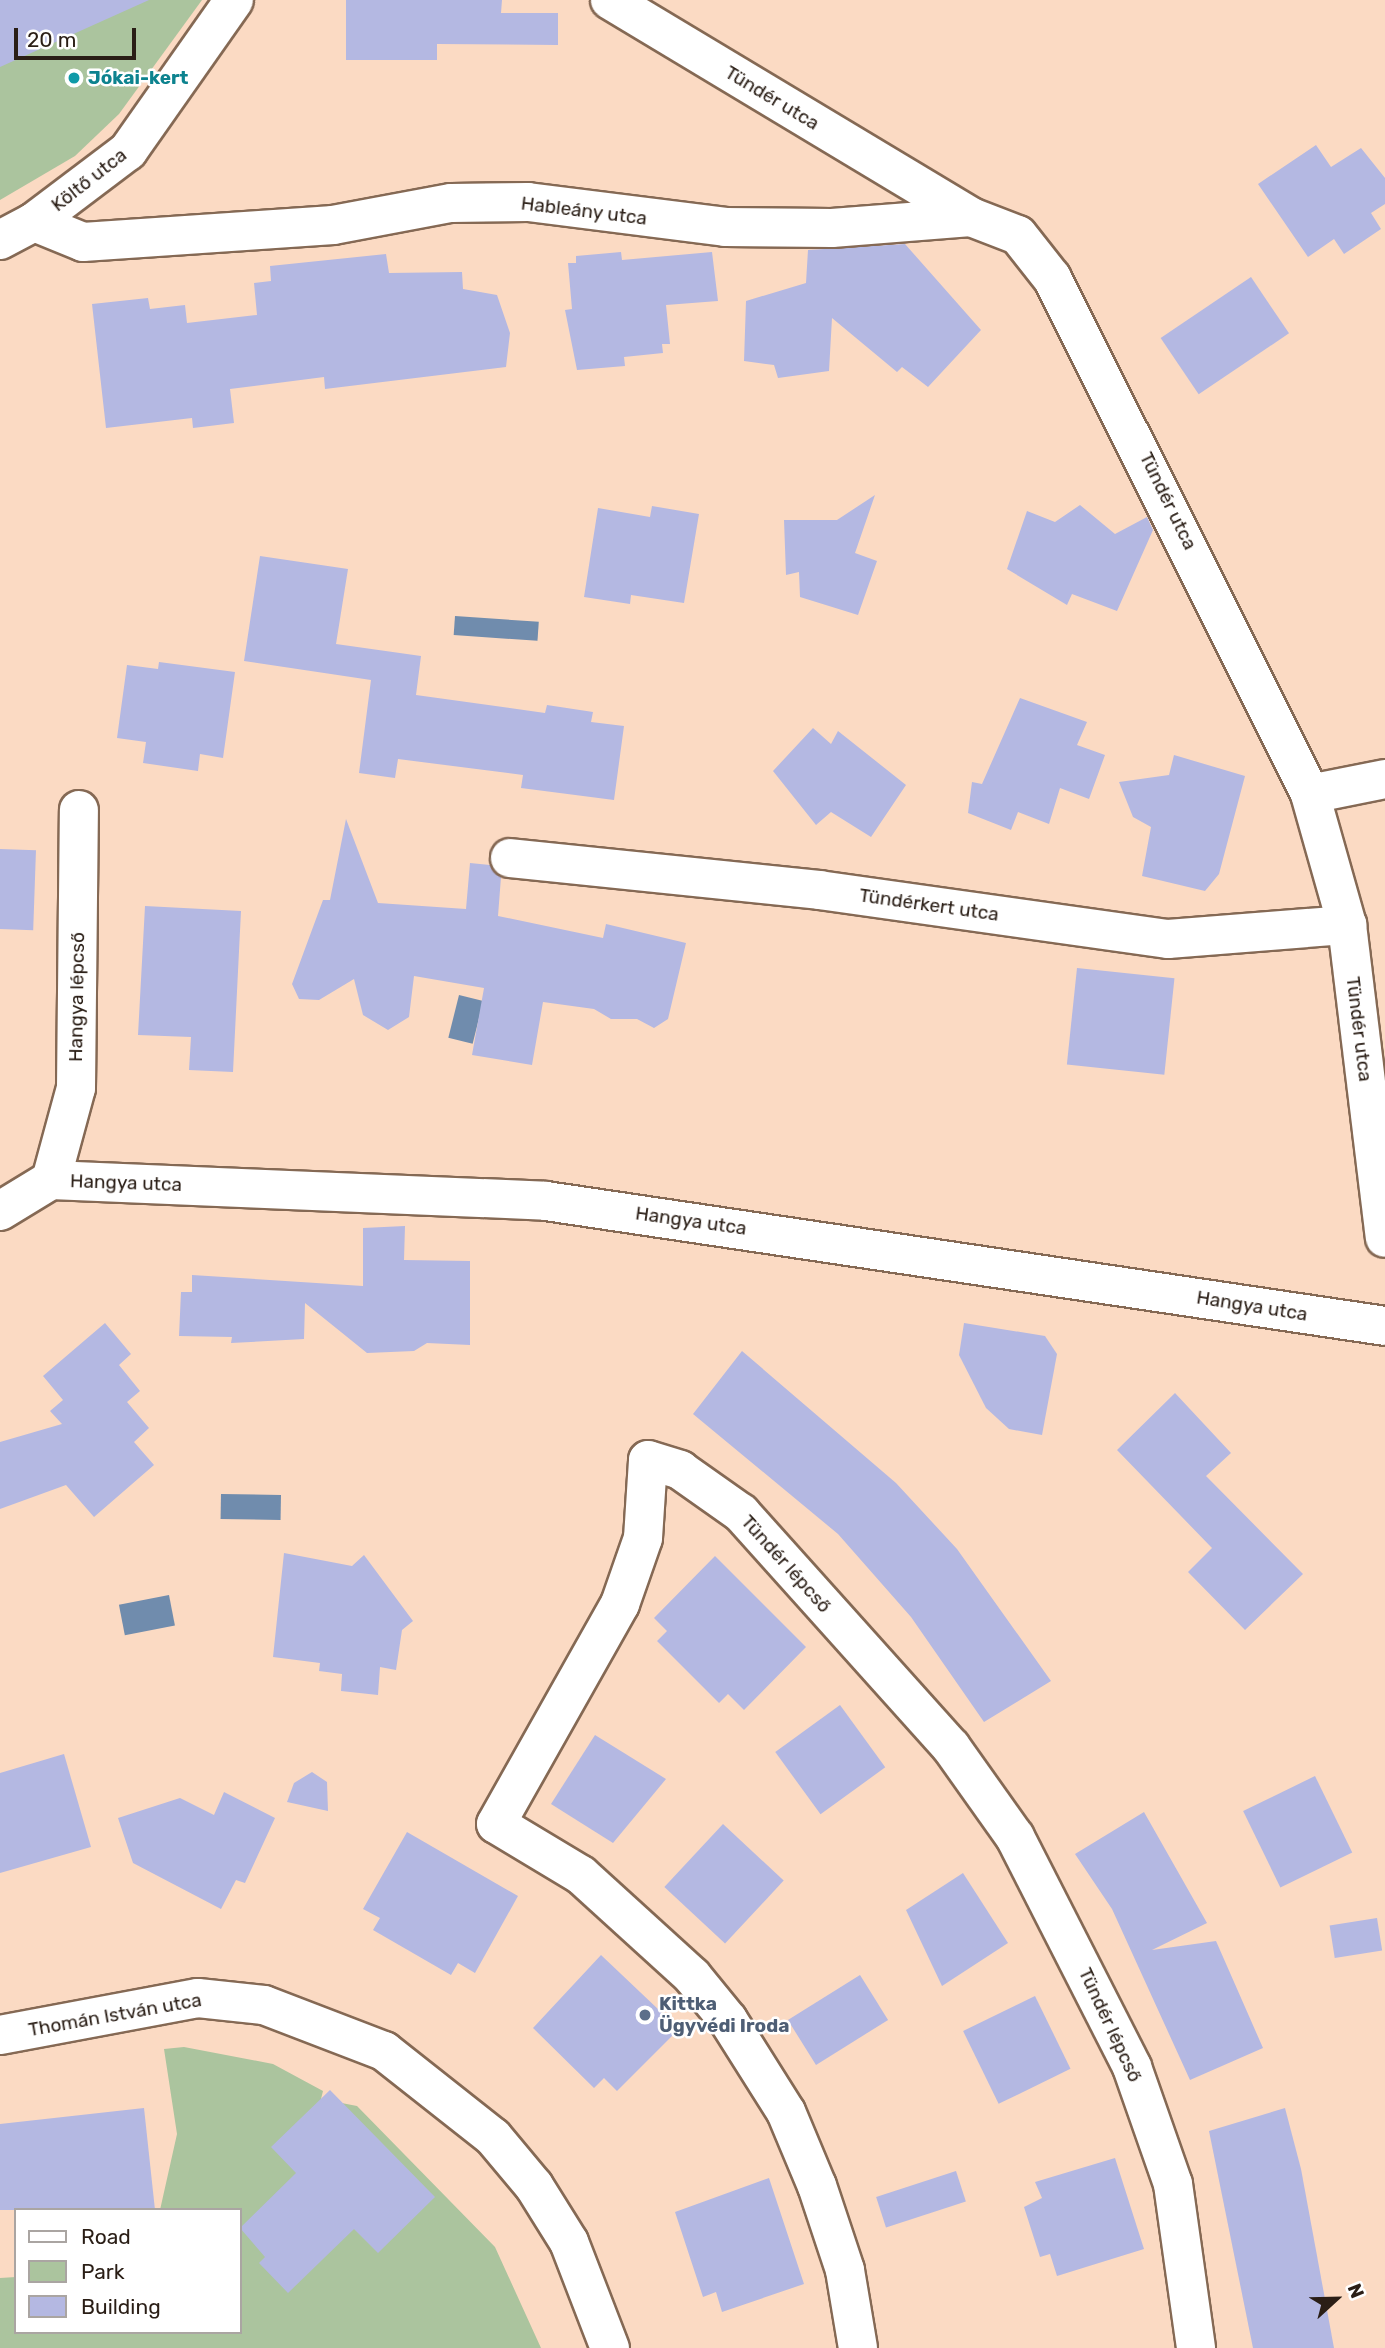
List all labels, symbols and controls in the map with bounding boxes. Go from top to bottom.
scale bar [18,14,140,58]
text: 20 m [27,27,76,52]
street label: Tündér utca [721,61,823,135]
place label: Jókai-kert [88,67,188,89]
marker: Jókai-kert [66,70,82,86]
street label: Költő utca [47,144,131,216]
street label: Hableány utca [519,192,649,230]
street label: Tündér utca [1134,448,1202,554]
street label: Tündérkert utca [858,884,1000,926]
street label: Hangya lépcső [64,932,90,1062]
street label: Tündér utca [1341,975,1377,1083]
street label: Hangya utca [70,1170,182,1196]
street label: Hangya utca [634,1202,748,1240]
street label: Hangya utca [1195,1286,1309,1326]
street label: Tündér lépcső [736,1510,836,1618]
street label: Tündér lépcső [1073,1964,1147,2086]
street label: Thomán István utca [27,1989,203,2041]
place label: Kittka Ügyvédi Iroda [659,1993,789,2037]
marker: Kittka Ügyvédi Iroda [637,2007,653,2023]
legend [14,2208,242,2334]
text: Road [81,2224,131,2249]
text: Park [81,2259,125,2284]
north arrow [1301,2264,1371,2334]
text: N [1343,2280,1369,2302]
text: Building [81,2294,161,2319]

